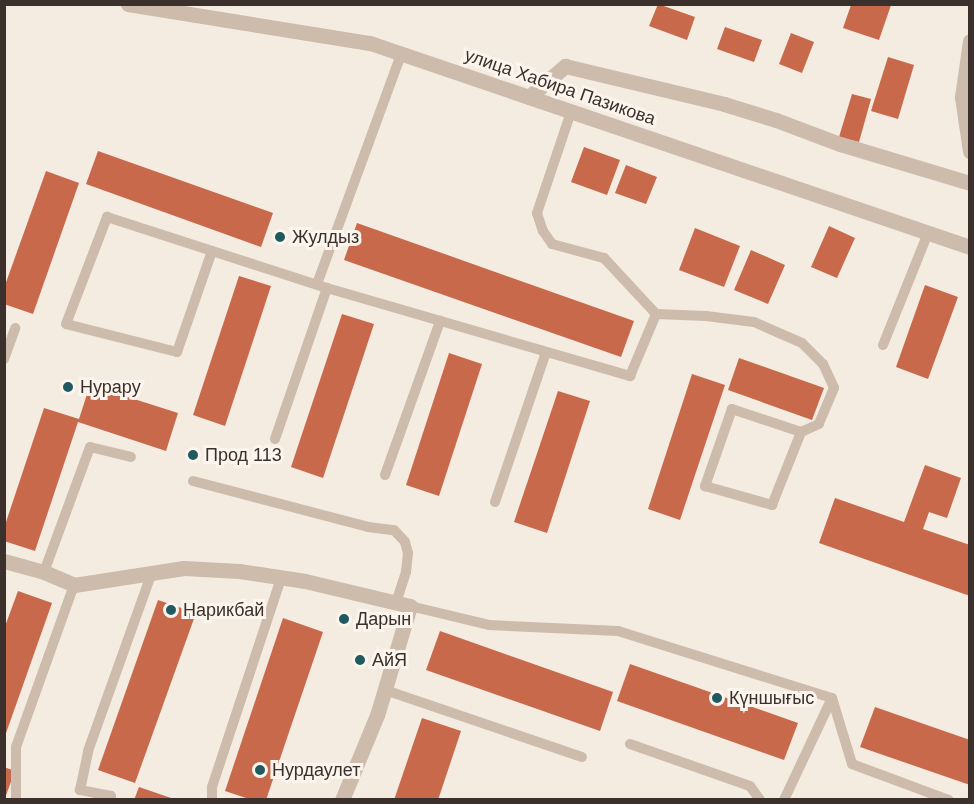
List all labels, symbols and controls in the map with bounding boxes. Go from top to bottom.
street label: улица Хабира Пазикова [462,44,658,130]
place label: Жулдыз [292,226,359,248]
marker: Жулдыз [273,230,287,244]
place label: Нурару [80,376,141,398]
marker: Нурару [61,380,75,394]
place label: Прод 113 [205,444,282,466]
marker: Прод 113 [186,448,200,462]
place label: Нарикбай [183,599,264,621]
marker: Нарикбай [164,603,178,617]
place label: Дарын [356,608,411,630]
marker: Дарын [337,612,351,626]
place label: АйЯ [372,649,407,671]
marker: АйЯ [353,653,367,667]
place label: Күншығыс [729,687,814,709]
marker: Күншығыс [710,691,724,705]
place label: Нурдаулет [272,759,360,781]
marker: Нурдаулет [253,763,267,777]

